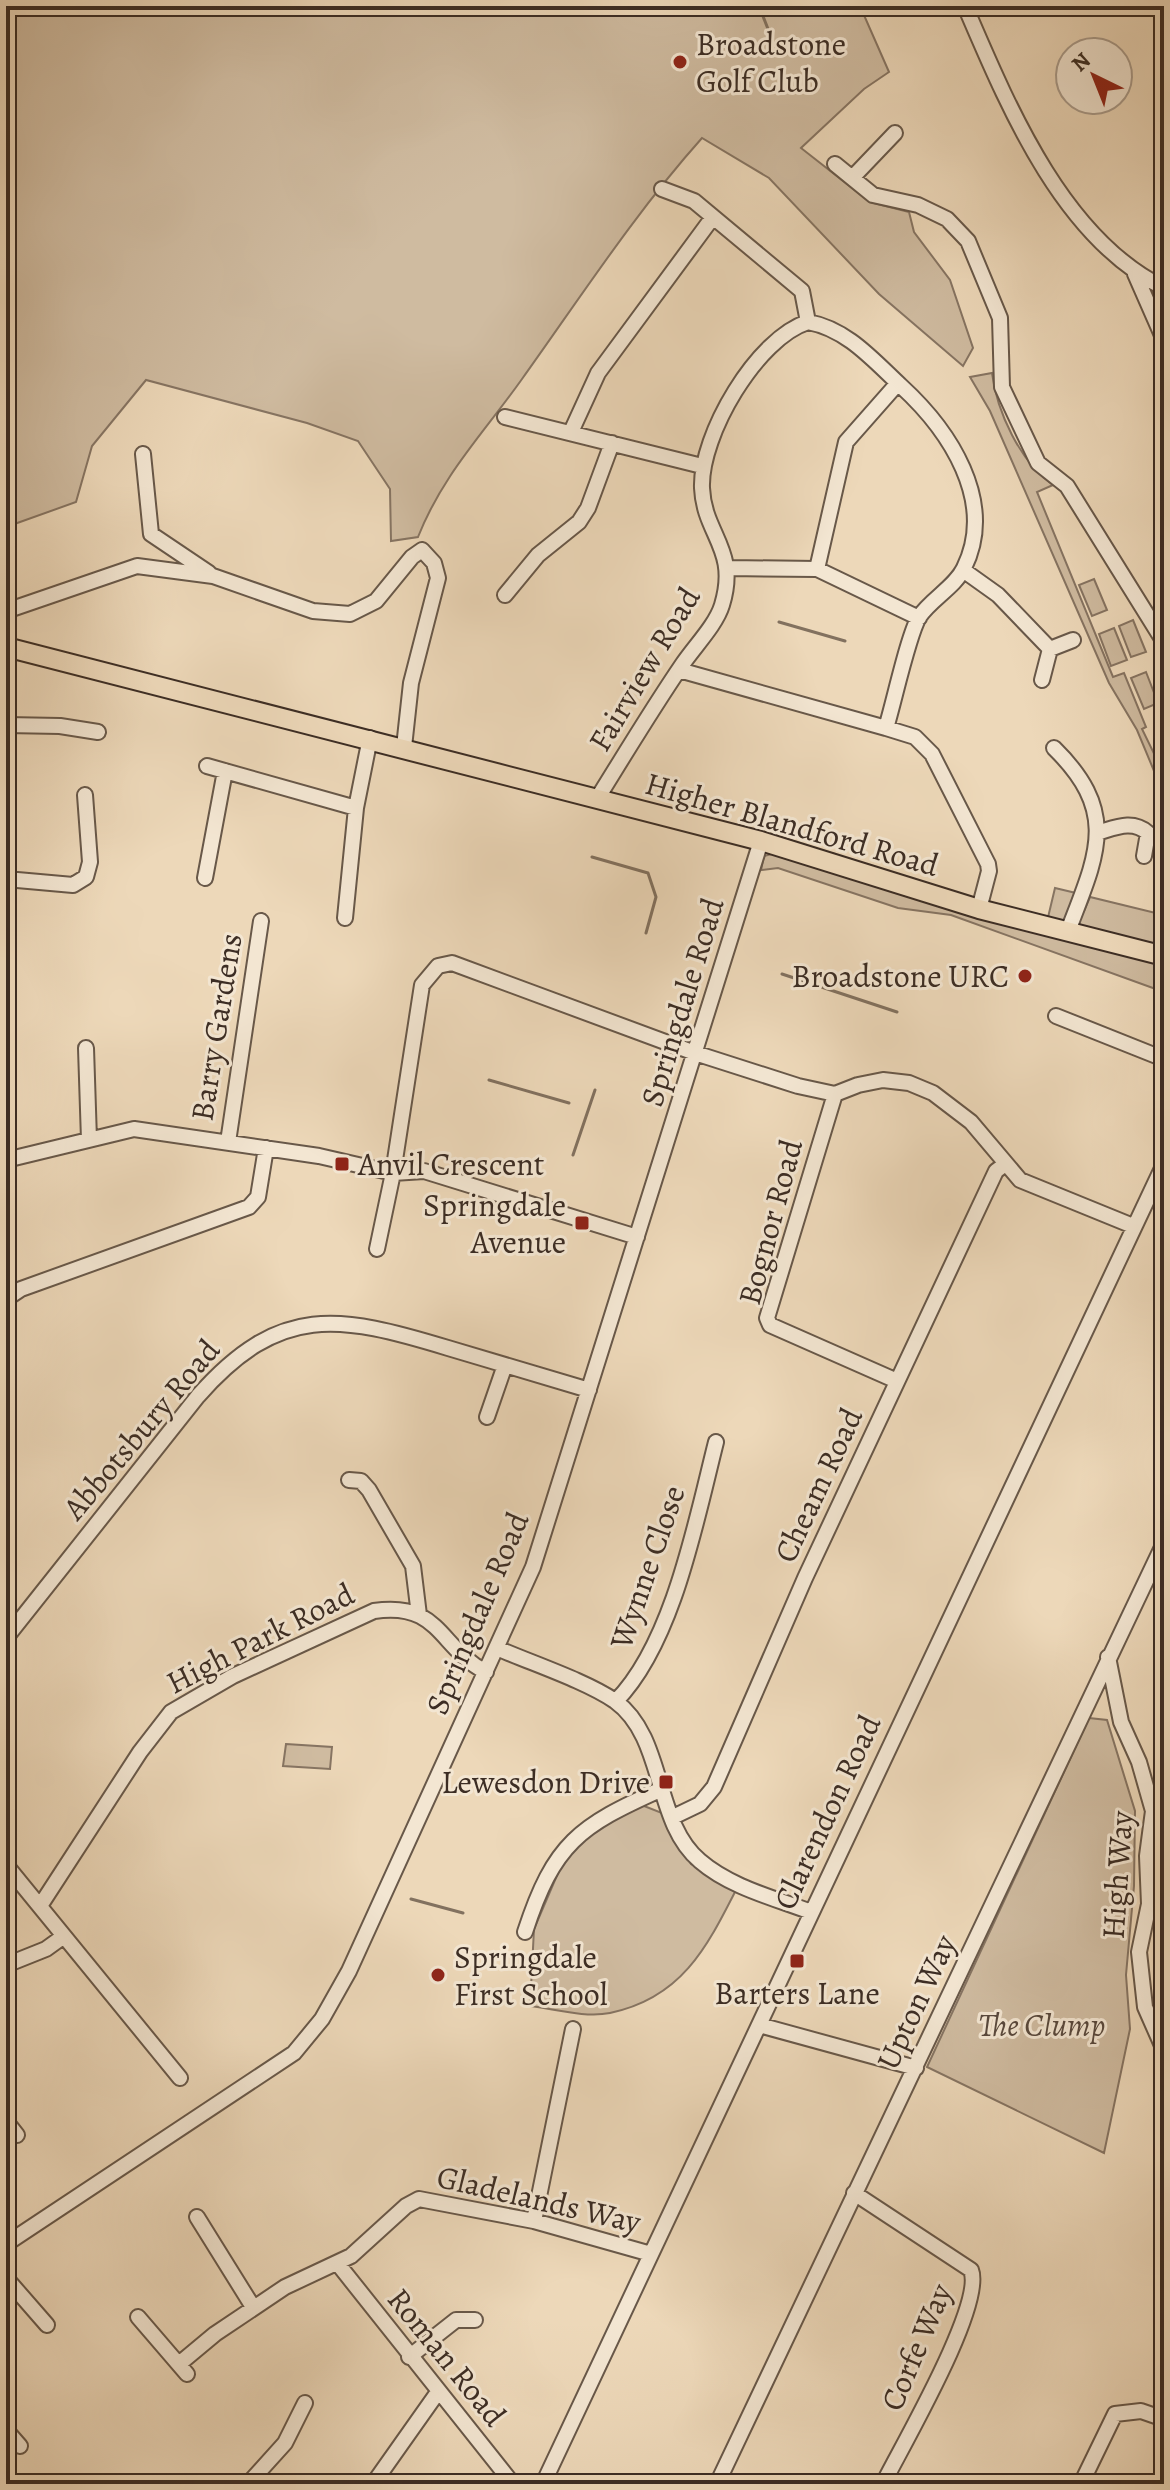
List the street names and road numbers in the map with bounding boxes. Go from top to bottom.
street label: Fairview Road [578,578,711,760]
street label: Higher Blandford Road [640,761,945,887]
street label: Springdale Road [629,892,735,1112]
street label: Barry Gardens [179,930,253,1124]
street label: Bognor Road [727,1134,813,1310]
street label: Abbotsbury Road [52,1329,230,1530]
street label: Cheam Road [763,1400,873,1569]
street label: Wynne Close [598,1479,695,1655]
street label: Springdale Road [415,1504,540,1721]
street label: High Park Road [159,1571,362,1704]
street label: Clarendon Road [763,1707,892,1917]
street label: High Way [1091,1809,1143,1940]
street label: Upton Way [866,1927,967,2077]
street label: Gladelands Way [433,2154,646,2244]
street label: Corfe Way [870,2276,963,2417]
street label: Roman Road [377,2278,517,2436]

